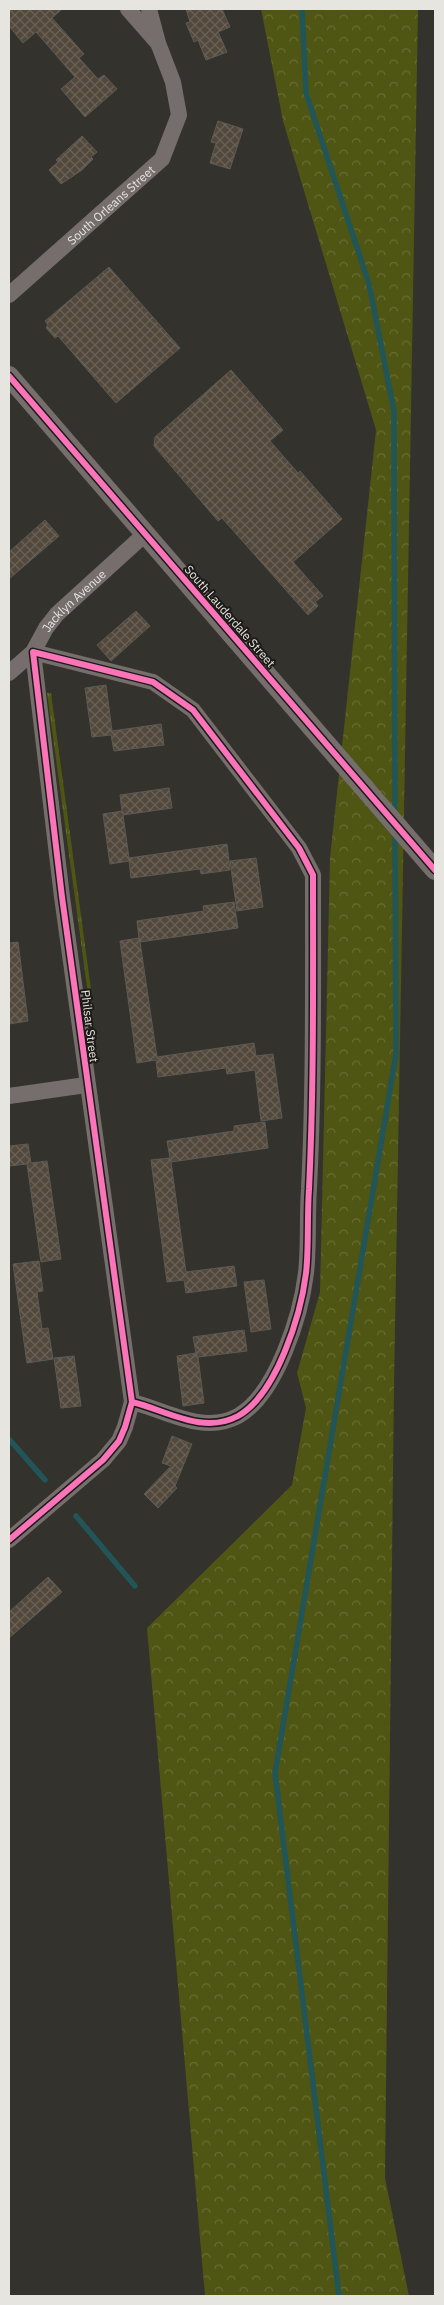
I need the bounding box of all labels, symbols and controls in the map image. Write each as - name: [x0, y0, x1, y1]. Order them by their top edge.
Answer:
- street label: South Orleans Street: [64, 162, 158, 247]
- street label: South Lauderdale Street: [182, 562, 278, 670]
- street label: Jacklyn Avenue: [38, 566, 109, 634]
- street label: Philsar Street: [78, 989, 102, 1063]

